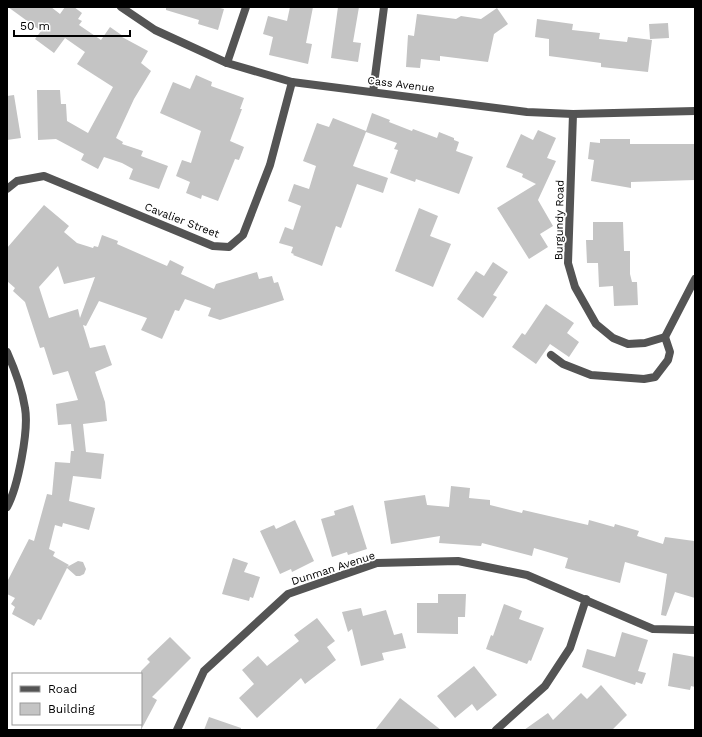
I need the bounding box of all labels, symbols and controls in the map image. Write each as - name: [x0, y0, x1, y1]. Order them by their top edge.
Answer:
- scale bar: [14, 12, 130, 38]
- text: 50 m: [20, 19, 50, 33]
- street label: Cass Avenue: [367, 74, 435, 95]
- street label: Burgundy Road: [552, 180, 567, 260]
- street label: Cavalier Street: [143, 200, 221, 241]
- street label: Dunman Avenue: [290, 549, 377, 588]
- legend: [12, 673, 142, 725]
- text: Road: [48, 682, 77, 696]
- text: Building: [48, 702, 95, 716]

